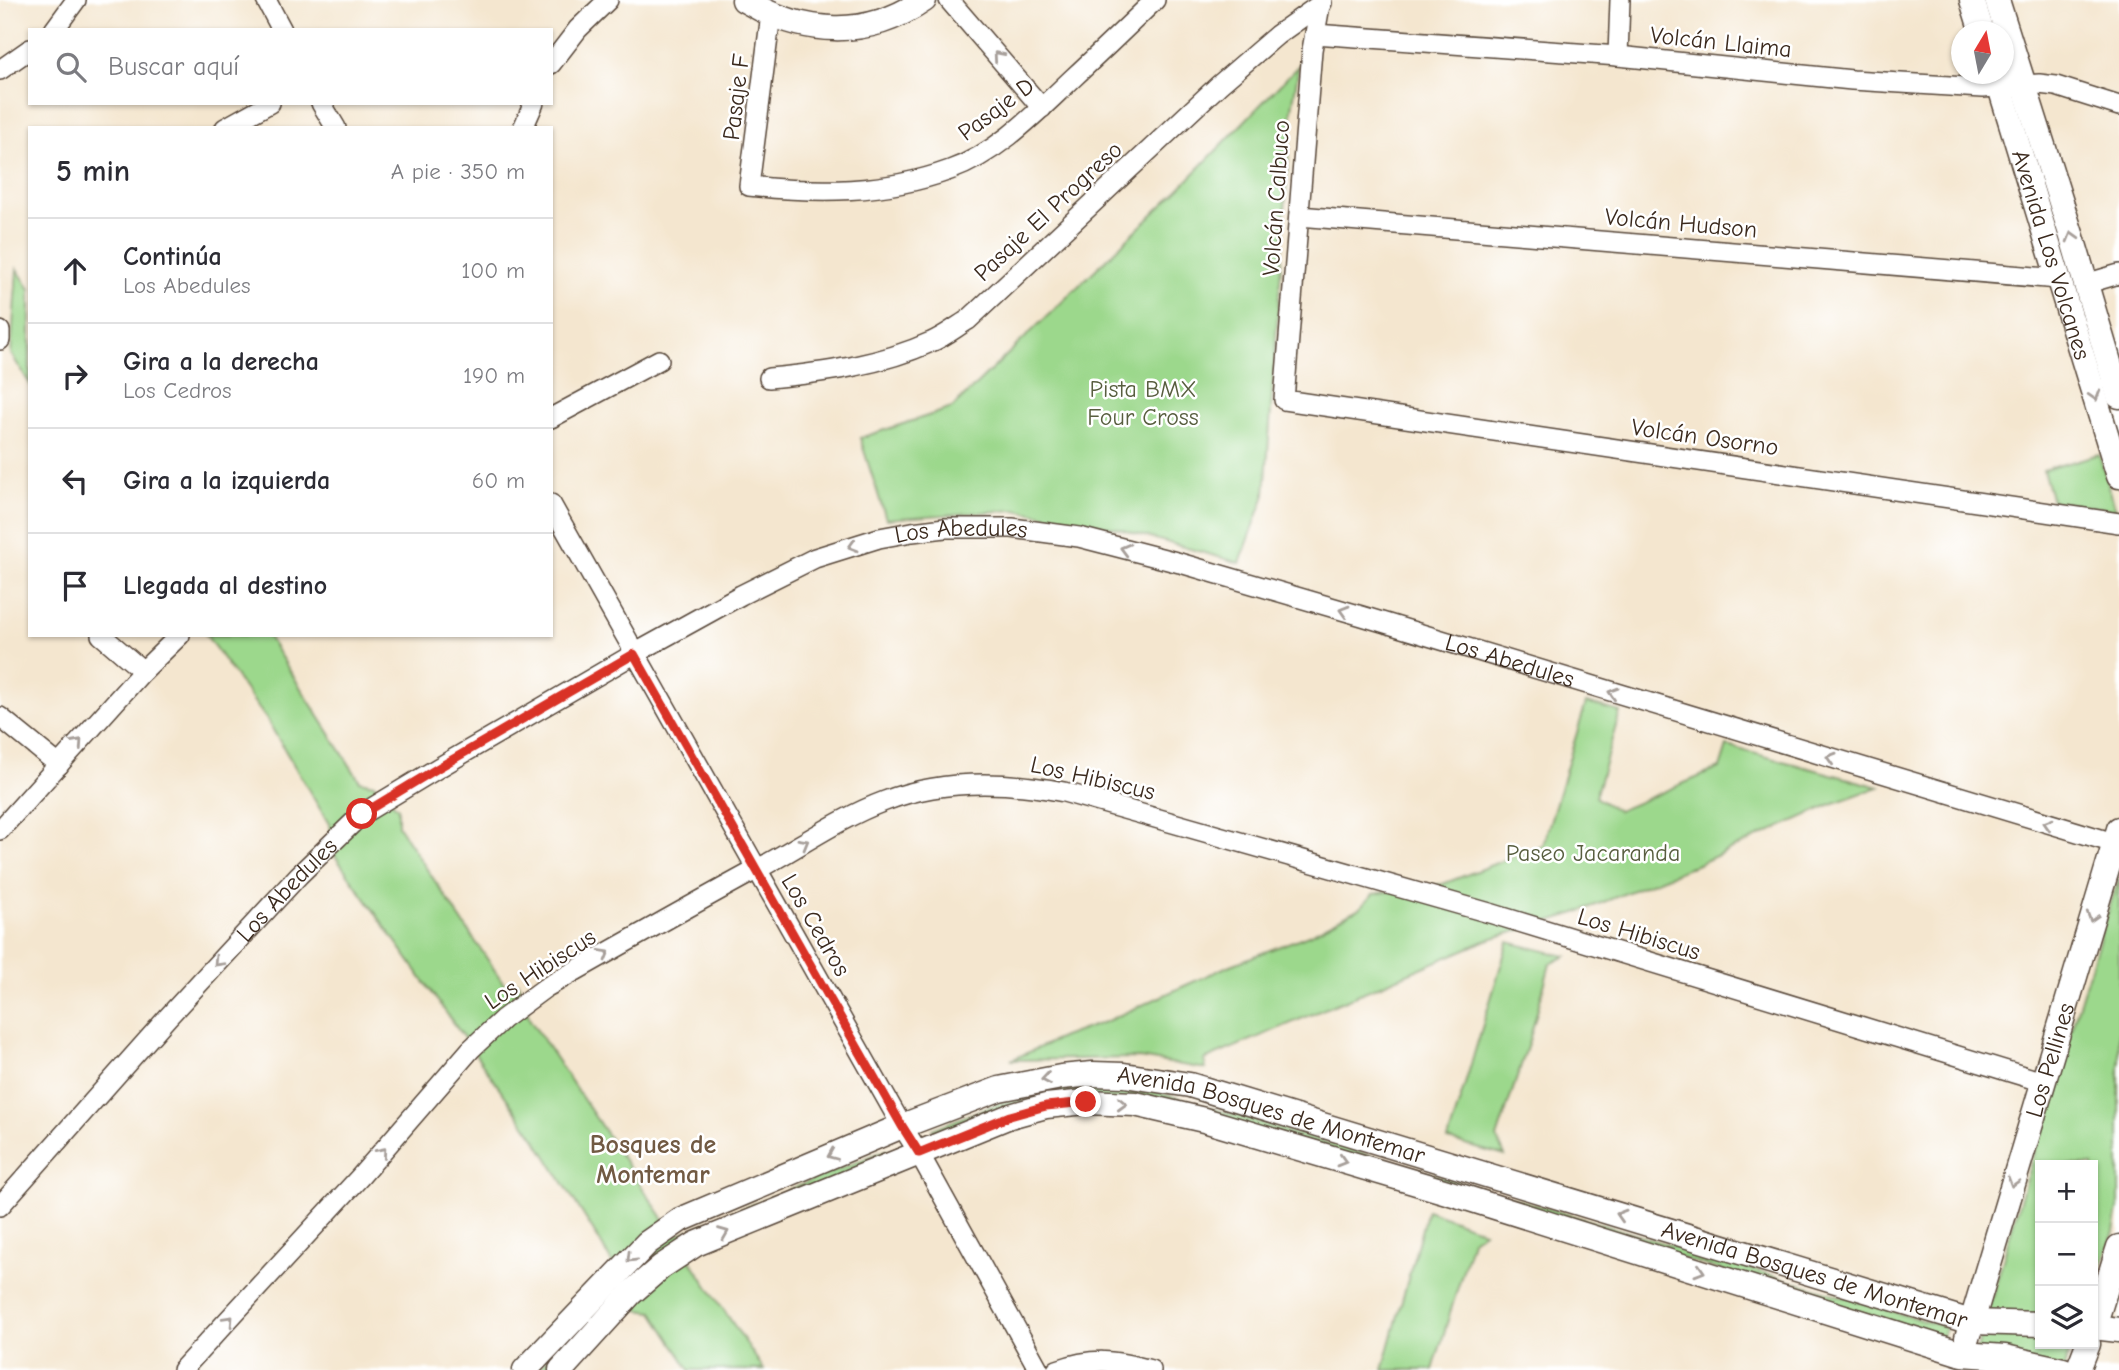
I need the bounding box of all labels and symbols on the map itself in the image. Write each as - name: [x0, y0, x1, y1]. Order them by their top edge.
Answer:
- street label: Volcán Llaima: [1649, 21, 1793, 63]
- north arrow: [1951, 21, 2014, 84]
- one-way arrow: [994, 51, 1006, 64]
- street label: Pasaje F: [717, 52, 755, 142]
- street label: Pasaje D: [952, 71, 1040, 147]
- street label: Volcán Calbuco: [1257, 119, 1295, 277]
- street label: Pasaje El Progreso: [968, 135, 1128, 287]
- street label: Avenida Los Volcanes: [2006, 146, 2097, 363]
- street label: Volcán Hudson: [1604, 202, 1758, 244]
- one-way arrow: [2066, 231, 2080, 243]
- park label: Pista BMX Four Cross: [1087, 375, 1199, 431]
- one-way arrow: [2086, 390, 2101, 402]
- street label: Volcán Osorno: [1630, 413, 1780, 461]
- street label: Los Abedules: [892, 513, 1029, 549]
- one-way arrow: [847, 537, 859, 552]
- one-way arrow: [1119, 543, 1131, 557]
- one-way arrow: [1338, 605, 1350, 619]
- street label: Los Abedules: [1442, 628, 1578, 693]
- one-way arrow: [1607, 686, 1619, 701]
- one-way arrow: [70, 738, 83, 751]
- street label: Los Hibiscus: [1028, 750, 1158, 806]
- one-way arrow: [1825, 752, 1837, 767]
- route start: [346, 798, 377, 829]
- one-way arrow: [2043, 818, 2055, 833]
- street label: Los Abedules: [231, 832, 343, 947]
- one-way arrow: [796, 838, 809, 851]
- park label: Paseo Jacaranda: [1506, 839, 1680, 867]
- street label: Los Cedros: [776, 869, 856, 981]
- street label: Los Hibiscus: [1574, 902, 1704, 966]
- one-way arrow: [2085, 911, 2100, 923]
- street label: Los Hibiscus: [479, 923, 601, 1015]
- one-way arrow: [598, 949, 610, 962]
- one-way arrow: [214, 954, 227, 967]
- street label: Los Pellines: [2020, 1000, 2080, 1121]
- street label: Avenida Bosques de Montemar: [1115, 1060, 1429, 1170]
- one-way arrow: [1040, 1071, 1052, 1086]
- route end: [1070, 1086, 1101, 1117]
- one-way arrow: [1117, 1096, 1128, 1111]
- district label: Bosques de Montemar: [590, 1130, 717, 1190]
- one-way arrow: [374, 1147, 386, 1160]
- one-way arrow: [827, 1147, 839, 1161]
- one-way arrow: [1336, 1153, 1348, 1168]
- one-way arrow: [2007, 1176, 2022, 1188]
- one-way arrow: [1615, 1208, 1627, 1223]
- street label: Avenida Bosques de Montemar: [1658, 1215, 1971, 1334]
- one-way arrow: [717, 1228, 729, 1242]
- one-way arrow: [627, 1250, 640, 1263]
- one-way arrow: [1694, 1263, 1706, 1278]
- one-way arrow: [220, 1315, 233, 1328]

